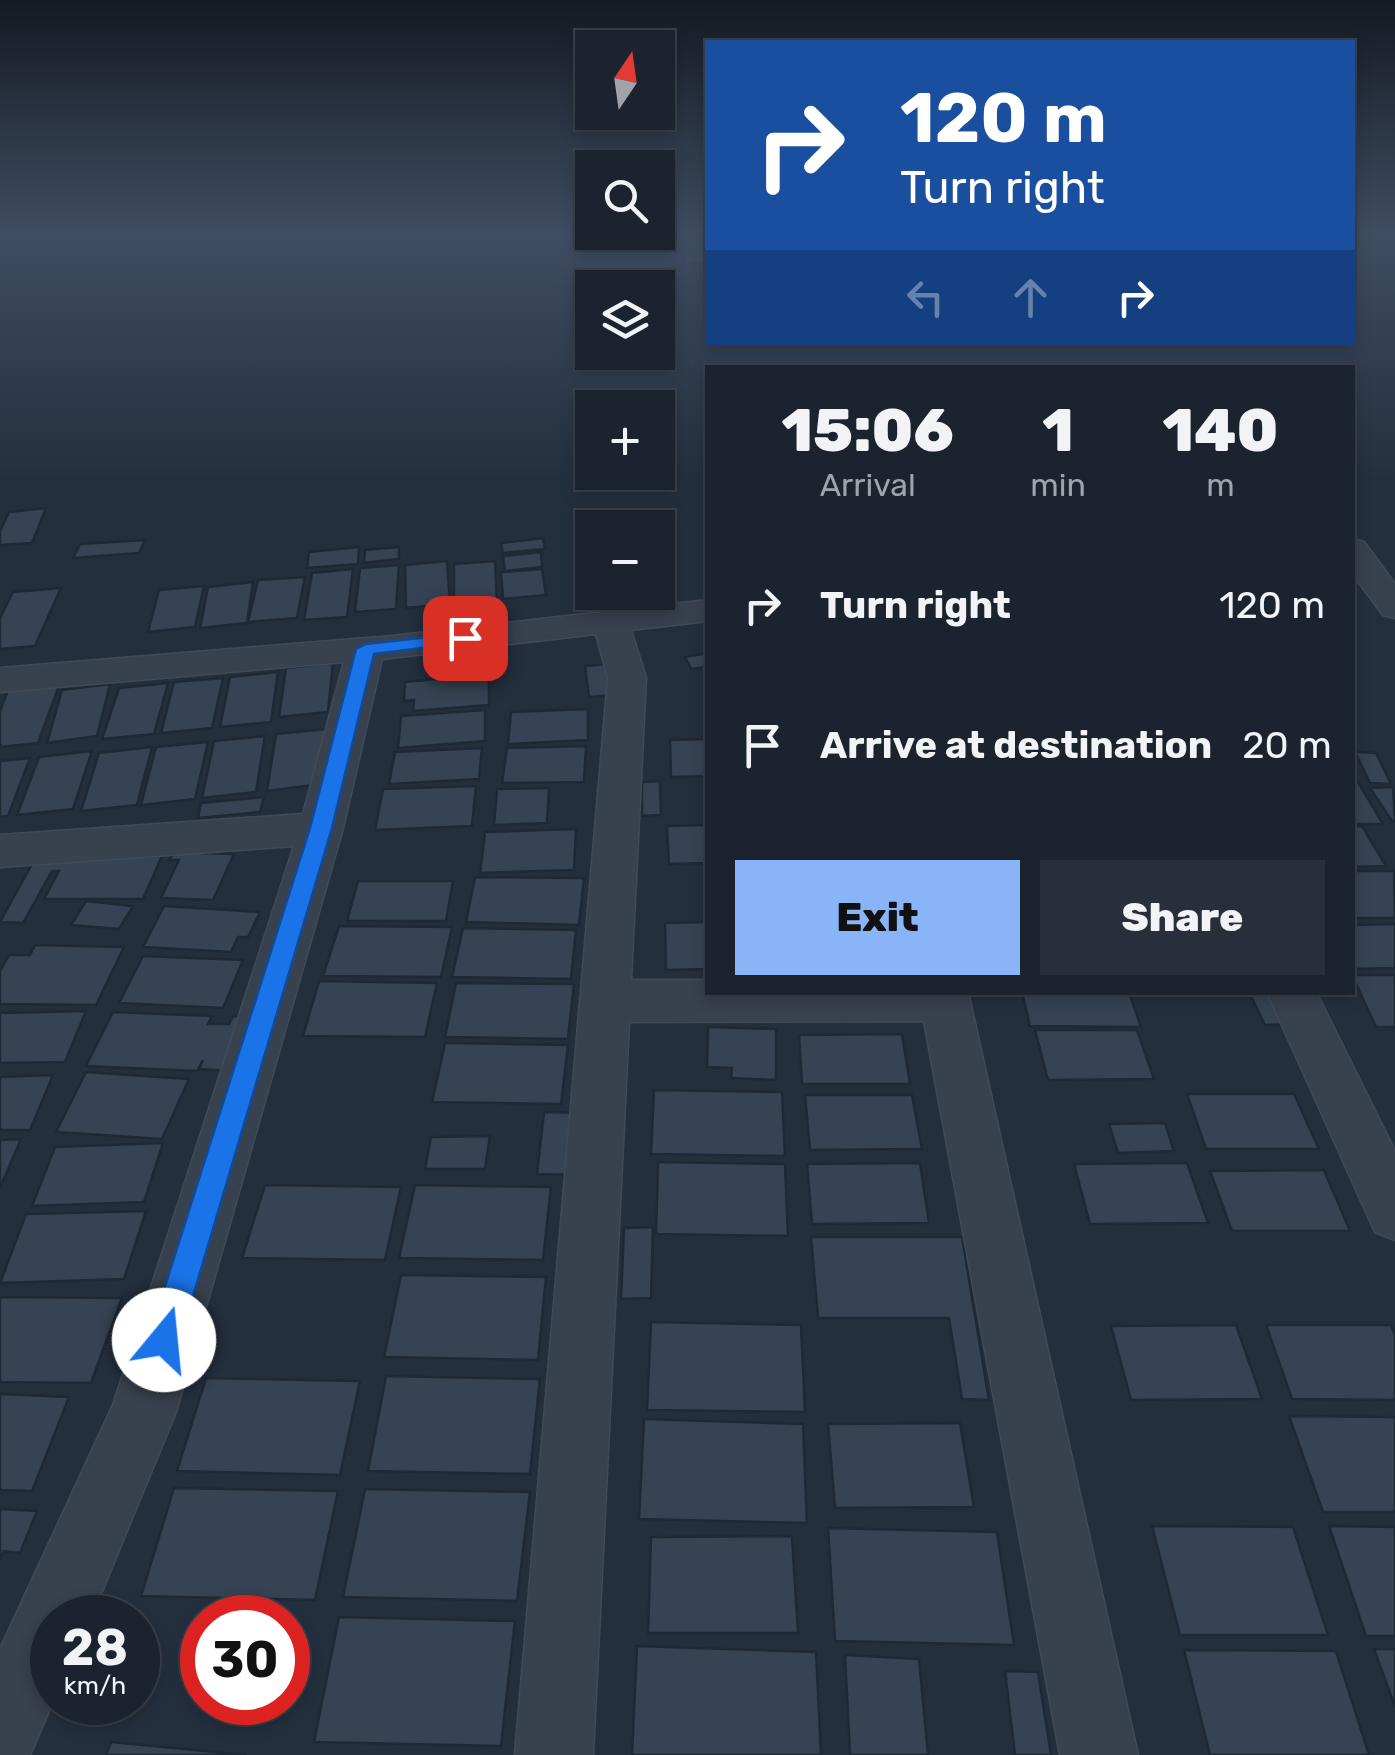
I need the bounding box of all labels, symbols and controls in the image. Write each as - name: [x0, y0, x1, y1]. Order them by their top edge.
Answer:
- north arrow: [575, 30, 675, 130]
- map controls: [575, 30, 675, 610]
- text: 120 m: [900, 77, 1107, 160]
- icon: right: [735, 80, 865, 210]
- button: search: [575, 150, 675, 250]
- text: Turn right: [900, 161, 1104, 214]
- button: layers: [575, 270, 675, 370]
- icon: left: [898, 270, 953, 325]
- icon: ahead: [1003, 270, 1058, 325]
- icon: right: [1108, 270, 1163, 325]
- button: +: [575, 390, 675, 490]
- text: 15:06: [781, 395, 954, 466]
- text: 1: [1042, 395, 1074, 466]
- text: 140: [1162, 395, 1278, 466]
- text: Arrival: [820, 466, 916, 504]
- text: min: [1030, 466, 1086, 504]
- text: m: [1206, 466, 1235, 504]
- button: −: [575, 510, 675, 610]
- icon: right: [735, 578, 790, 633]
- text: Turn right: [820, 582, 1011, 628]
- text: 120 m: [1219, 582, 1325, 628]
- pin: [423, 596, 508, 681]
- icon: arrive: [438, 611, 493, 666]
- icon: arrive: [735, 718, 790, 773]
- text: Arrive at destination: [820, 722, 1212, 768]
- text: 20 m: [1242, 722, 1332, 768]
- button: Exit: [735, 860, 1020, 975]
- button: Share: [1040, 860, 1325, 975]
- position arrow: [112, 1288, 216, 1392]
- speed limit sign: 30: [180, 1595, 310, 1725]
- text: 28: [62, 1618, 128, 1678]
- text: km/h: [64, 1671, 126, 1700]

